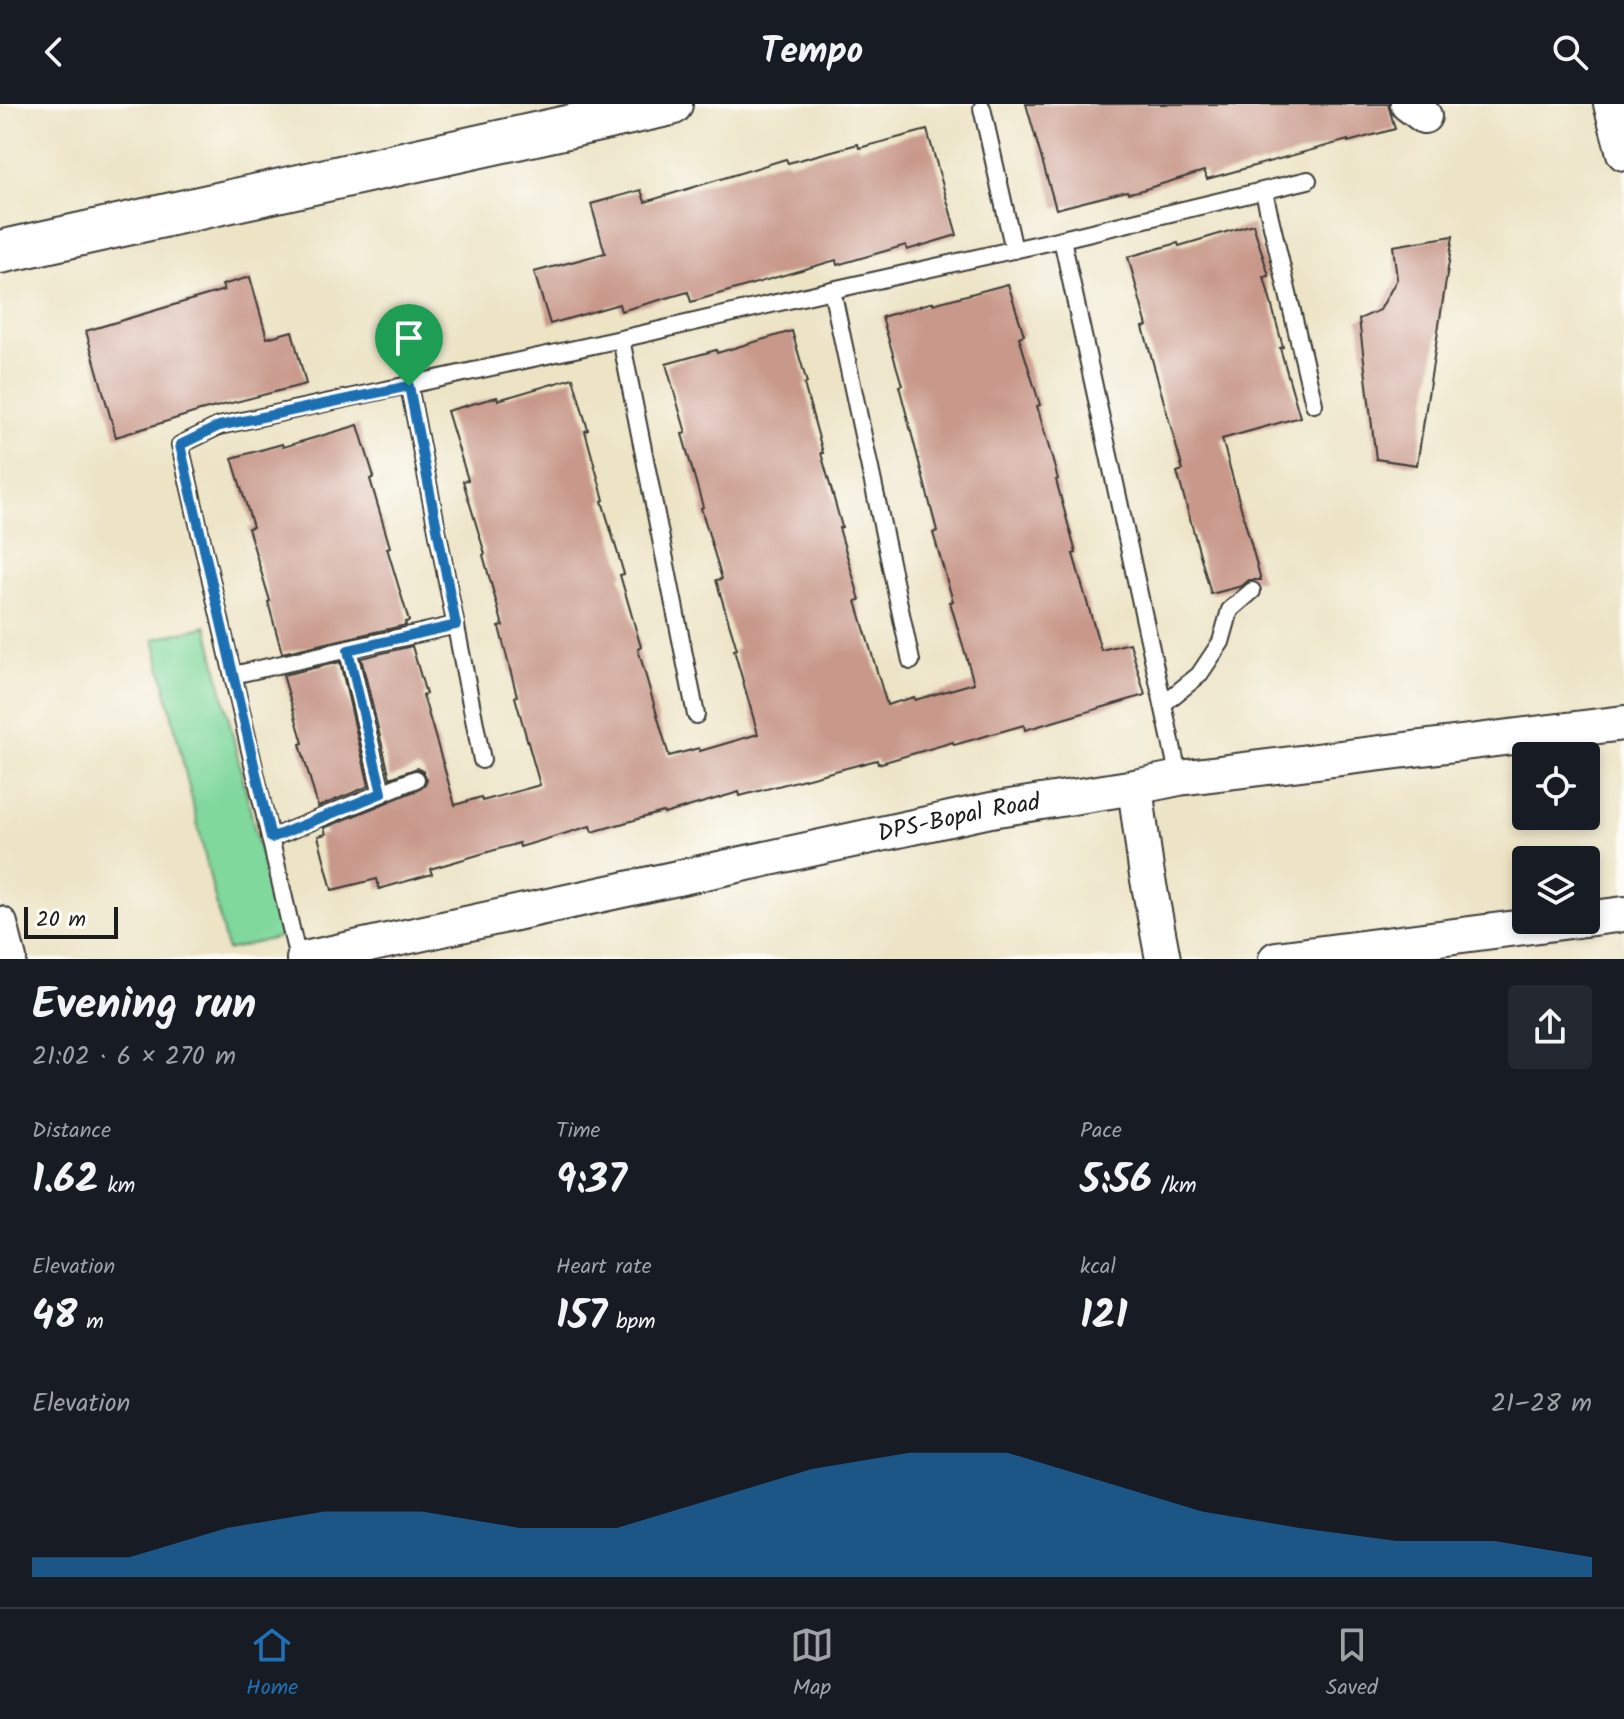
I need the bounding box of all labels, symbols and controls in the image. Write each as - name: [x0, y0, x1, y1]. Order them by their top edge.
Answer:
- text: Tempo: [761, 24, 863, 81]
- icon: back: [32, 30, 76, 74]
- icon: search: [1548, 30, 1592, 74]
- pin: [375, 304, 443, 386]
- icon: arrive: [387, 316, 431, 360]
- map controls: [1512, 742, 1600, 934]
- button: locate: [1512, 742, 1600, 830]
- street label: DPS-Bopal Road: [874, 783, 1044, 854]
- button: layers: [1512, 846, 1600, 934]
- scale bar: [24, 903, 118, 939]
- text: 20 m: [36, 903, 86, 938]
- text: Evening run: [32, 971, 256, 1041]
- button: share: [1508, 985, 1592, 1069]
- text: 21:02 · 6 × 270 m: [32, 1036, 236, 1078]
- text: Distance: [32, 1114, 111, 1149]
- text: Time: [556, 1114, 600, 1149]
- text: Pace: [1080, 1114, 1122, 1149]
- text: 1.62: [32, 1149, 99, 1213]
- text: 9:37: [556, 1149, 627, 1213]
- text: 5:56: [1080, 1149, 1152, 1213]
- text: km: [99, 1169, 135, 1204]
- text: /km: [1152, 1169, 1196, 1204]
- text: Elevation: [32, 1250, 115, 1285]
- text: Heart rate: [556, 1250, 652, 1285]
- text: kcal: [1080, 1250, 1116, 1285]
- text: 48: [32, 1285, 77, 1349]
- text: 157: [556, 1285, 607, 1349]
- text: 121: [1080, 1285, 1127, 1349]
- text: m: [77, 1305, 104, 1340]
- text: bpm: [607, 1305, 656, 1340]
- text: Elevation: [32, 1383, 130, 1425]
- text: 21–28 m: [1491, 1383, 1592, 1425]
- tab: Home: [246, 1623, 298, 1706]
- tab: Map: [790, 1623, 834, 1706]
- tab: Saved: [1326, 1623, 1378, 1706]

